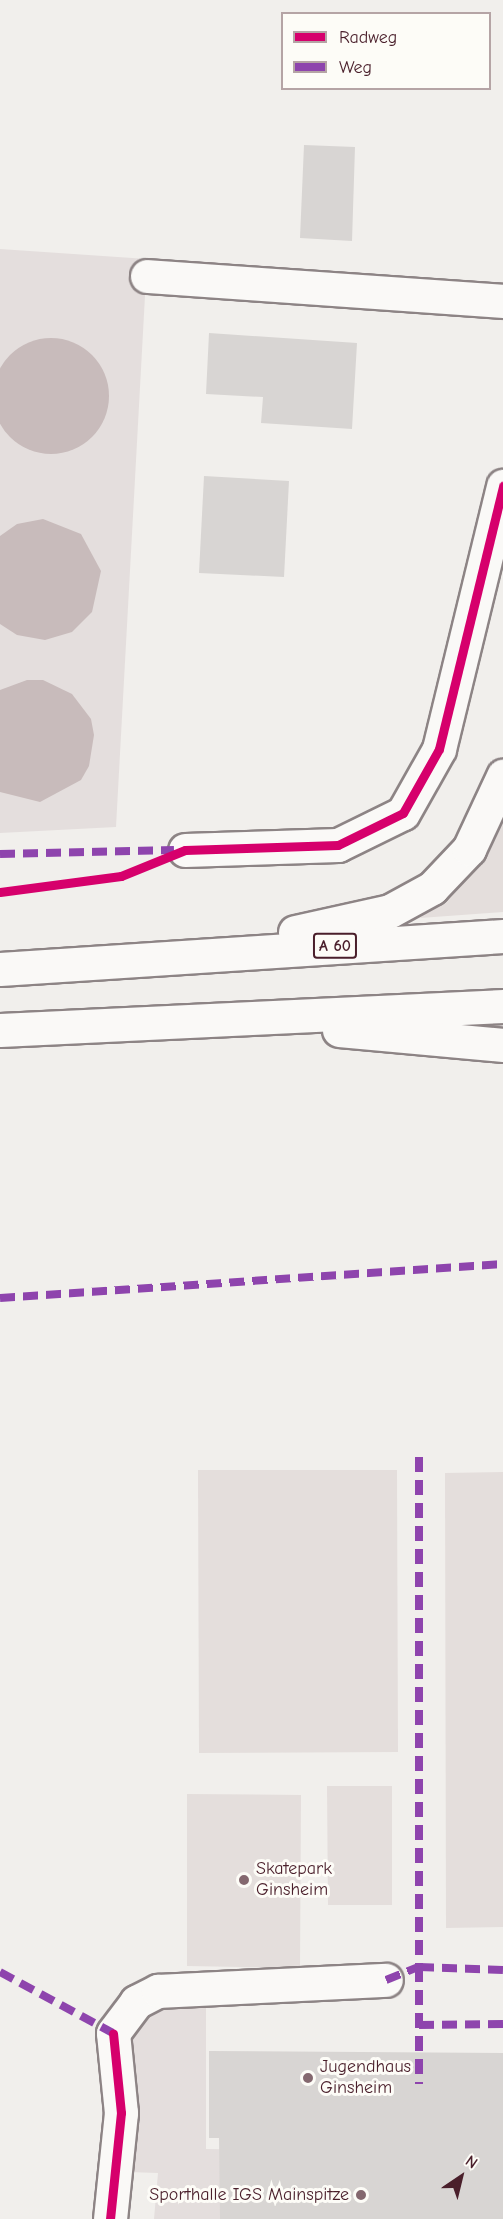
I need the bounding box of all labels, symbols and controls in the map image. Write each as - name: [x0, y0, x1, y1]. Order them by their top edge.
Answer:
- legend: [281, 12, 491, 90]
- text: Radweg: [339, 27, 397, 48]
- text: Weg: [339, 57, 372, 78]
- road number: A 60: [312, 933, 358, 959]
- place label: Skatepark Ginsheim: [256, 1859, 332, 1902]
- marker: Skatepark Ginsheim: [237, 1873, 251, 1887]
- place label: Jugendhaus Ginsheim: [320, 2057, 411, 2100]
- marker: Jugendhaus Ginsheim: [301, 2071, 315, 2085]
- north arrow: [431, 2147, 491, 2207]
- text: N: [462, 2152, 481, 2173]
- place label: Sporthalle IGS Mainspitze: [149, 2184, 349, 2206]
- marker: Sporthalle IGS Mainspitze: [354, 2188, 368, 2202]

